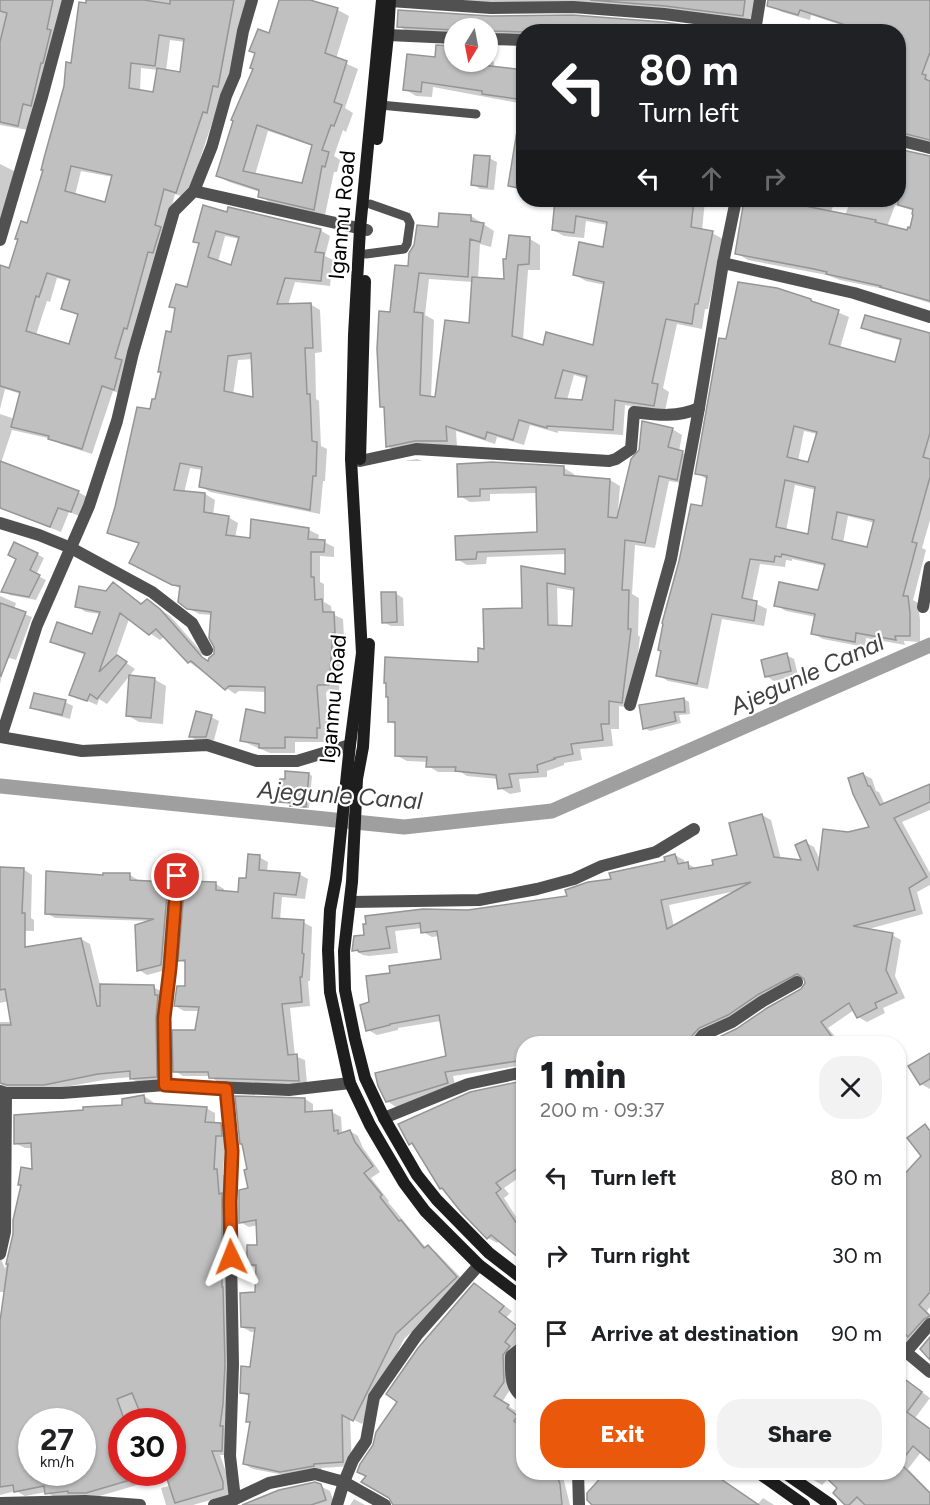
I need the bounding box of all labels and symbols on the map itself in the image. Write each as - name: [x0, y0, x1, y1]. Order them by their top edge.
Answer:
- north arrow: [444, 18, 498, 72]
- street label: Iganmu Road: [323, 149, 361, 281]
- water label: Ajegunle Canal: [725, 627, 889, 721]
- street label: Iganmu Road: [314, 633, 352, 765]
- water label: Ajegunle Canal: [256, 775, 424, 815]
- pin: [151, 850, 202, 901]
- position arrow: [199, 1225, 263, 1289]
- speed limit sign: 30: [108, 1408, 186, 1486]

